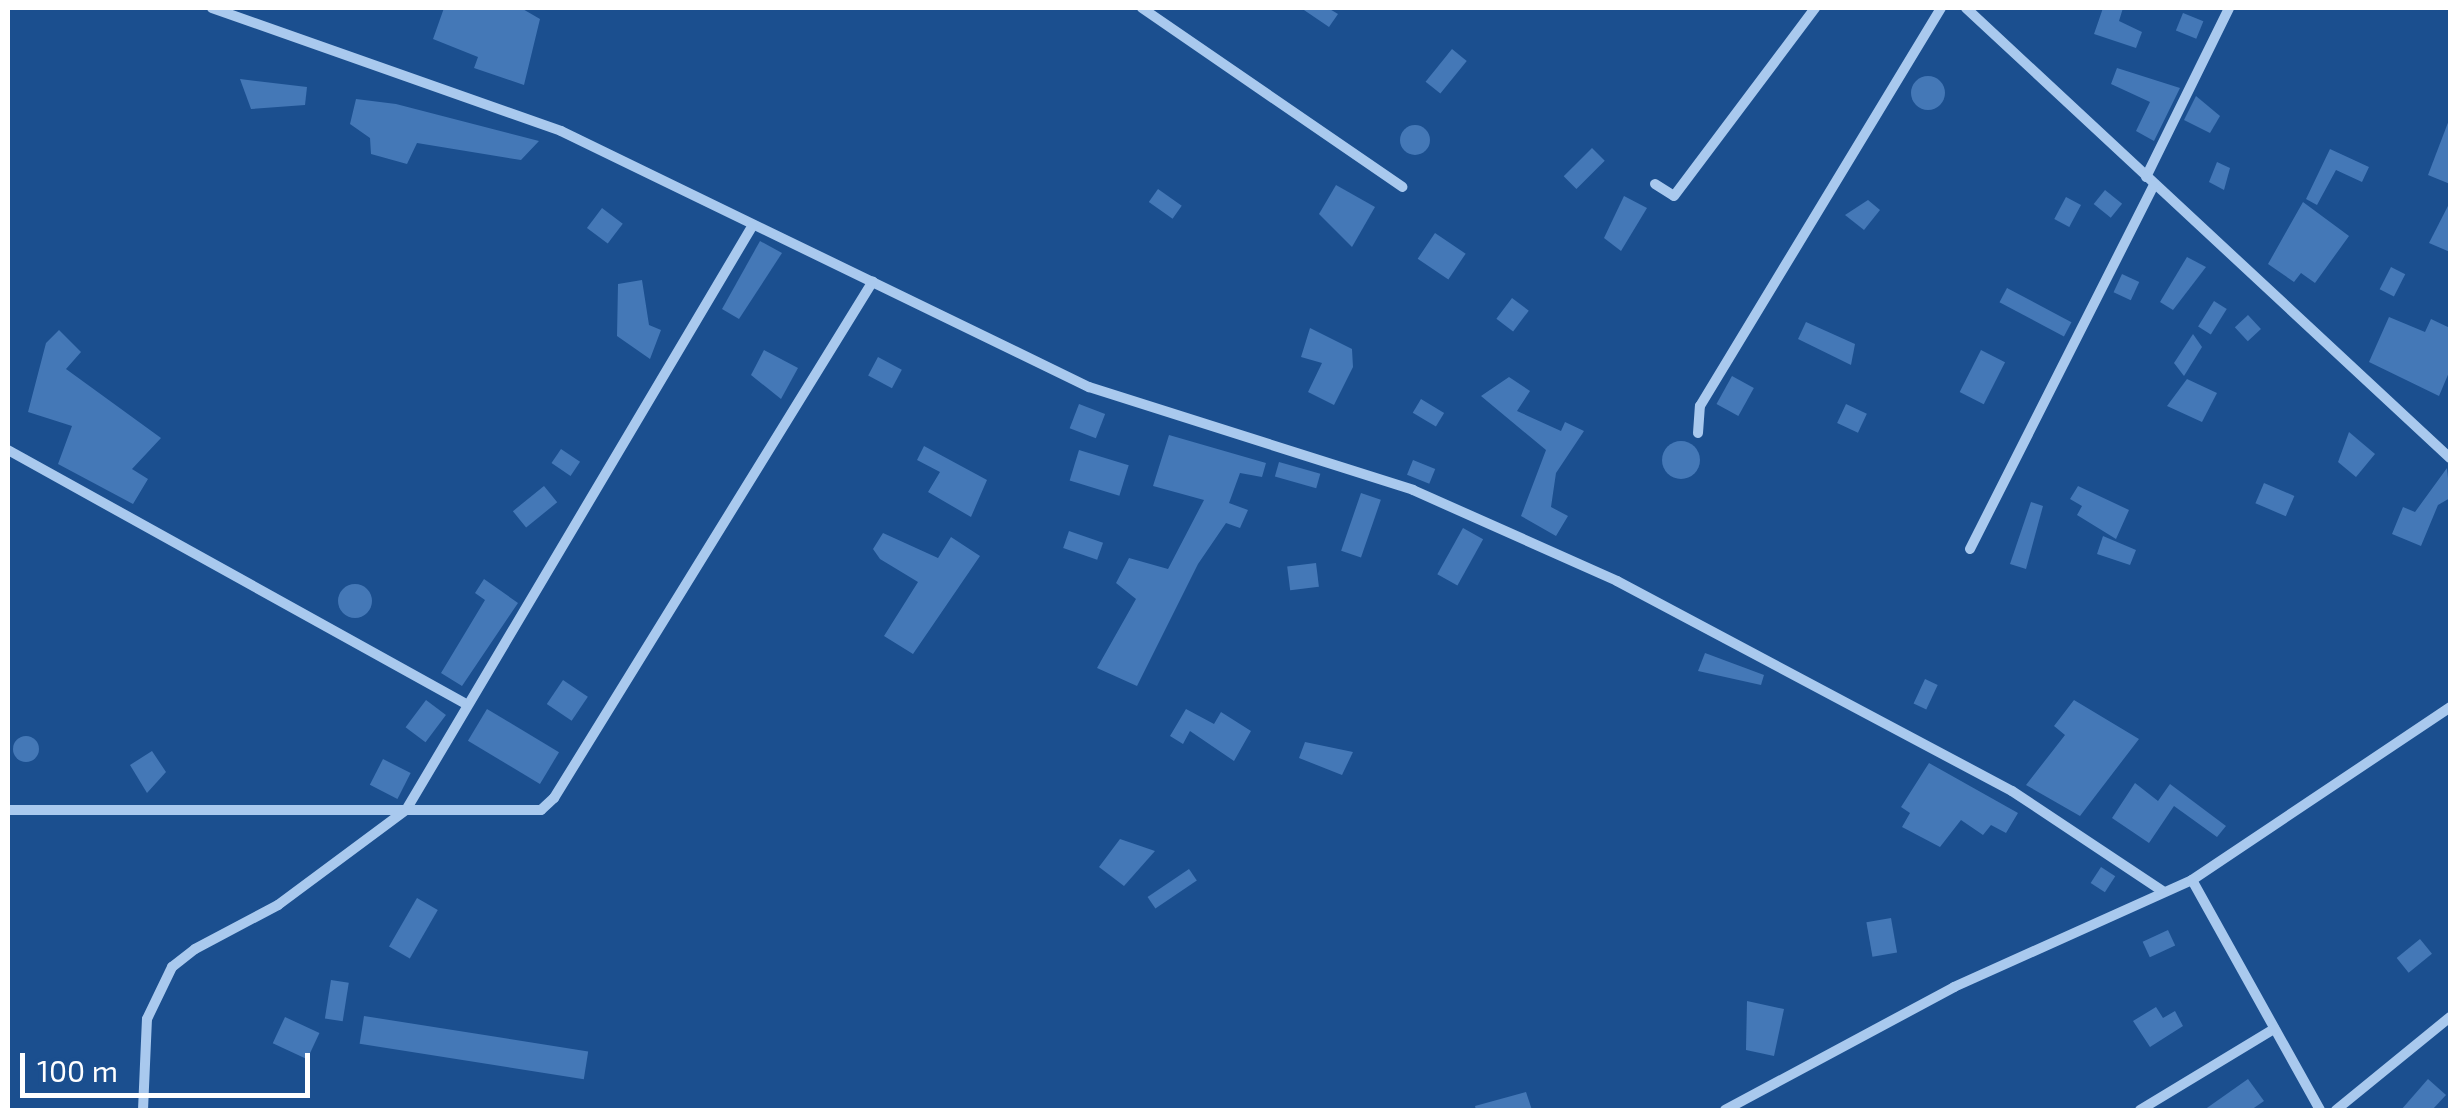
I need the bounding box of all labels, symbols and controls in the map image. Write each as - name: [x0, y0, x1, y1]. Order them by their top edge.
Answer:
- scale bar: [25, 1033, 315, 1095]
- text: 100 m: [37, 1052, 118, 1088]

